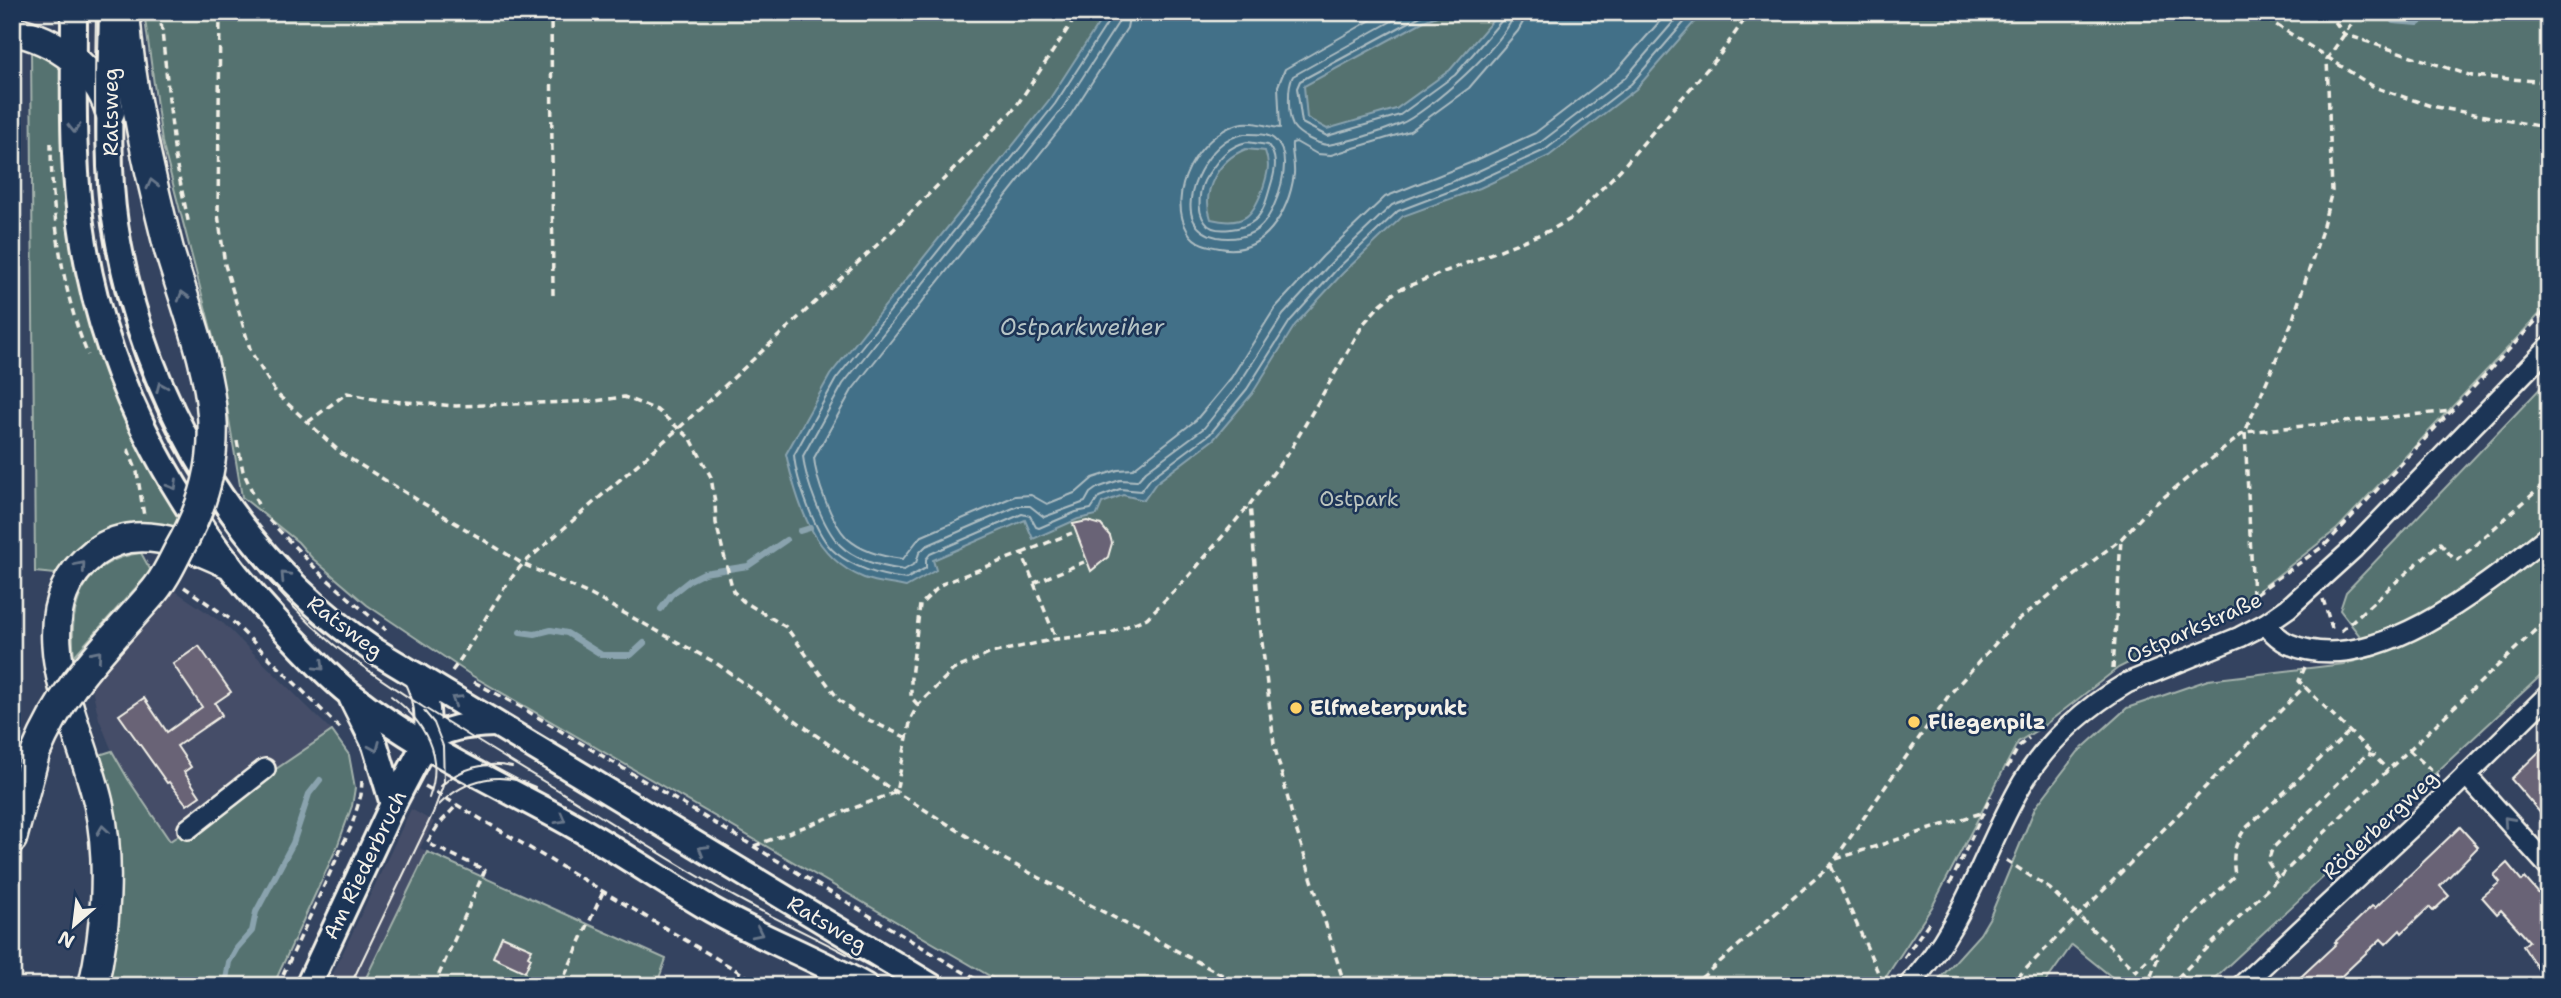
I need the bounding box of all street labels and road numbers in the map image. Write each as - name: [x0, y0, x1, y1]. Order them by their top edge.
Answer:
- street label: Ratsweg: [97, 68, 125, 156]
- street label: Ostparkstraße: [2122, 586, 2266, 670]
- street label: Ratsweg: [301, 589, 389, 665]
- street label: Röderbergweg: [2316, 764, 2444, 886]
- street label: Am Riederbruch: [317, 786, 413, 944]
- street label: Ratsweg: [782, 889, 872, 959]

